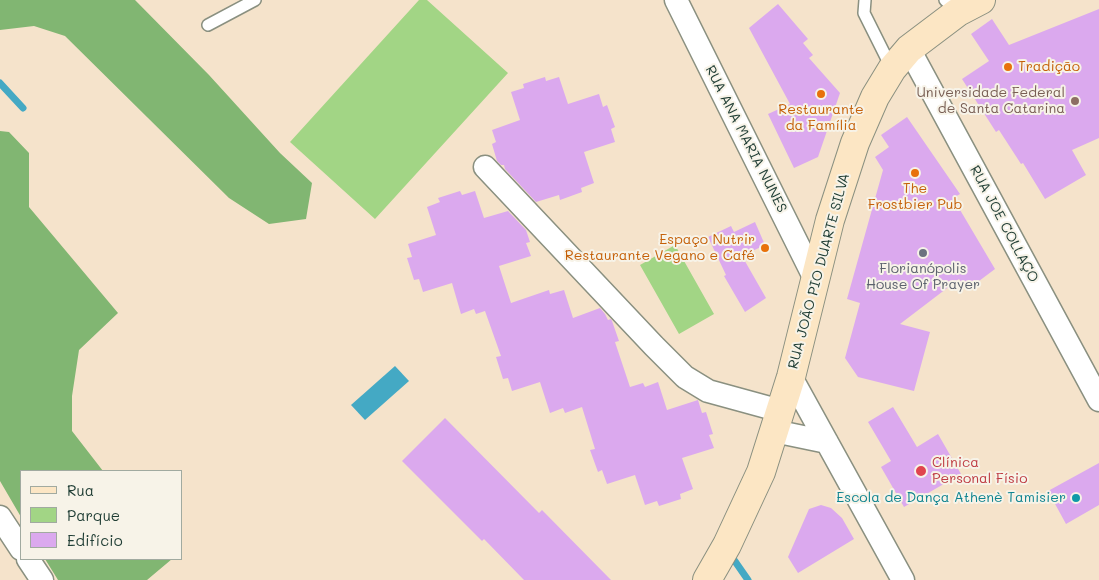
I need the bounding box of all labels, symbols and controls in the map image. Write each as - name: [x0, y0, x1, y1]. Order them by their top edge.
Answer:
- place label: Tradição: [1018, 59, 1080, 75]
- marker: Tradição: [1002, 61, 1014, 73]
- street label: RUA ANA MARIA NUNES: [702, 63, 790, 215]
- place label: Universidade Federal de Santa Catarina: [917, 85, 1065, 118]
- marker: Restaurante da Família: [815, 88, 827, 100]
- marker: Universidade Federal de Santa Catarina: [1069, 95, 1081, 107]
- place label: Restaurante da Família: [778, 102, 864, 134]
- street label: RUA JOE COLLAÇO: [966, 163, 1042, 285]
- marker: The Frostbier Pub: [909, 167, 921, 179]
- street label: RUA JOÃO PIO DUARTE SILVA: [785, 171, 853, 371]
- place label: The Frostbier Pub: [868, 181, 962, 213]
- place label: Espaço Nutrir Restaurante Vegano e Café: [565, 232, 755, 264]
- marker: Espaço Nutrir Restaurante Vegano e Café: [759, 242, 771, 254]
- marker: Florianópolis House Of Prayer: [917, 247, 929, 259]
- place label: Florianópolis House Of Prayer: [866, 261, 980, 294]
- place label: Clínica Personal Físio: [932, 455, 1027, 488]
- marker: Clínica Personal Físio: [914, 464, 928, 478]
- legend: [20, 470, 182, 560]
- text: Rua: [67, 480, 94, 500]
- place label: Escola de Dança Athenè Tamisier: [836, 490, 1066, 506]
- marker: Escola de Dança Athenè Tamisier: [1070, 492, 1082, 504]
- text: Parque: [67, 505, 120, 525]
- text: Edifício: [67, 530, 123, 550]

